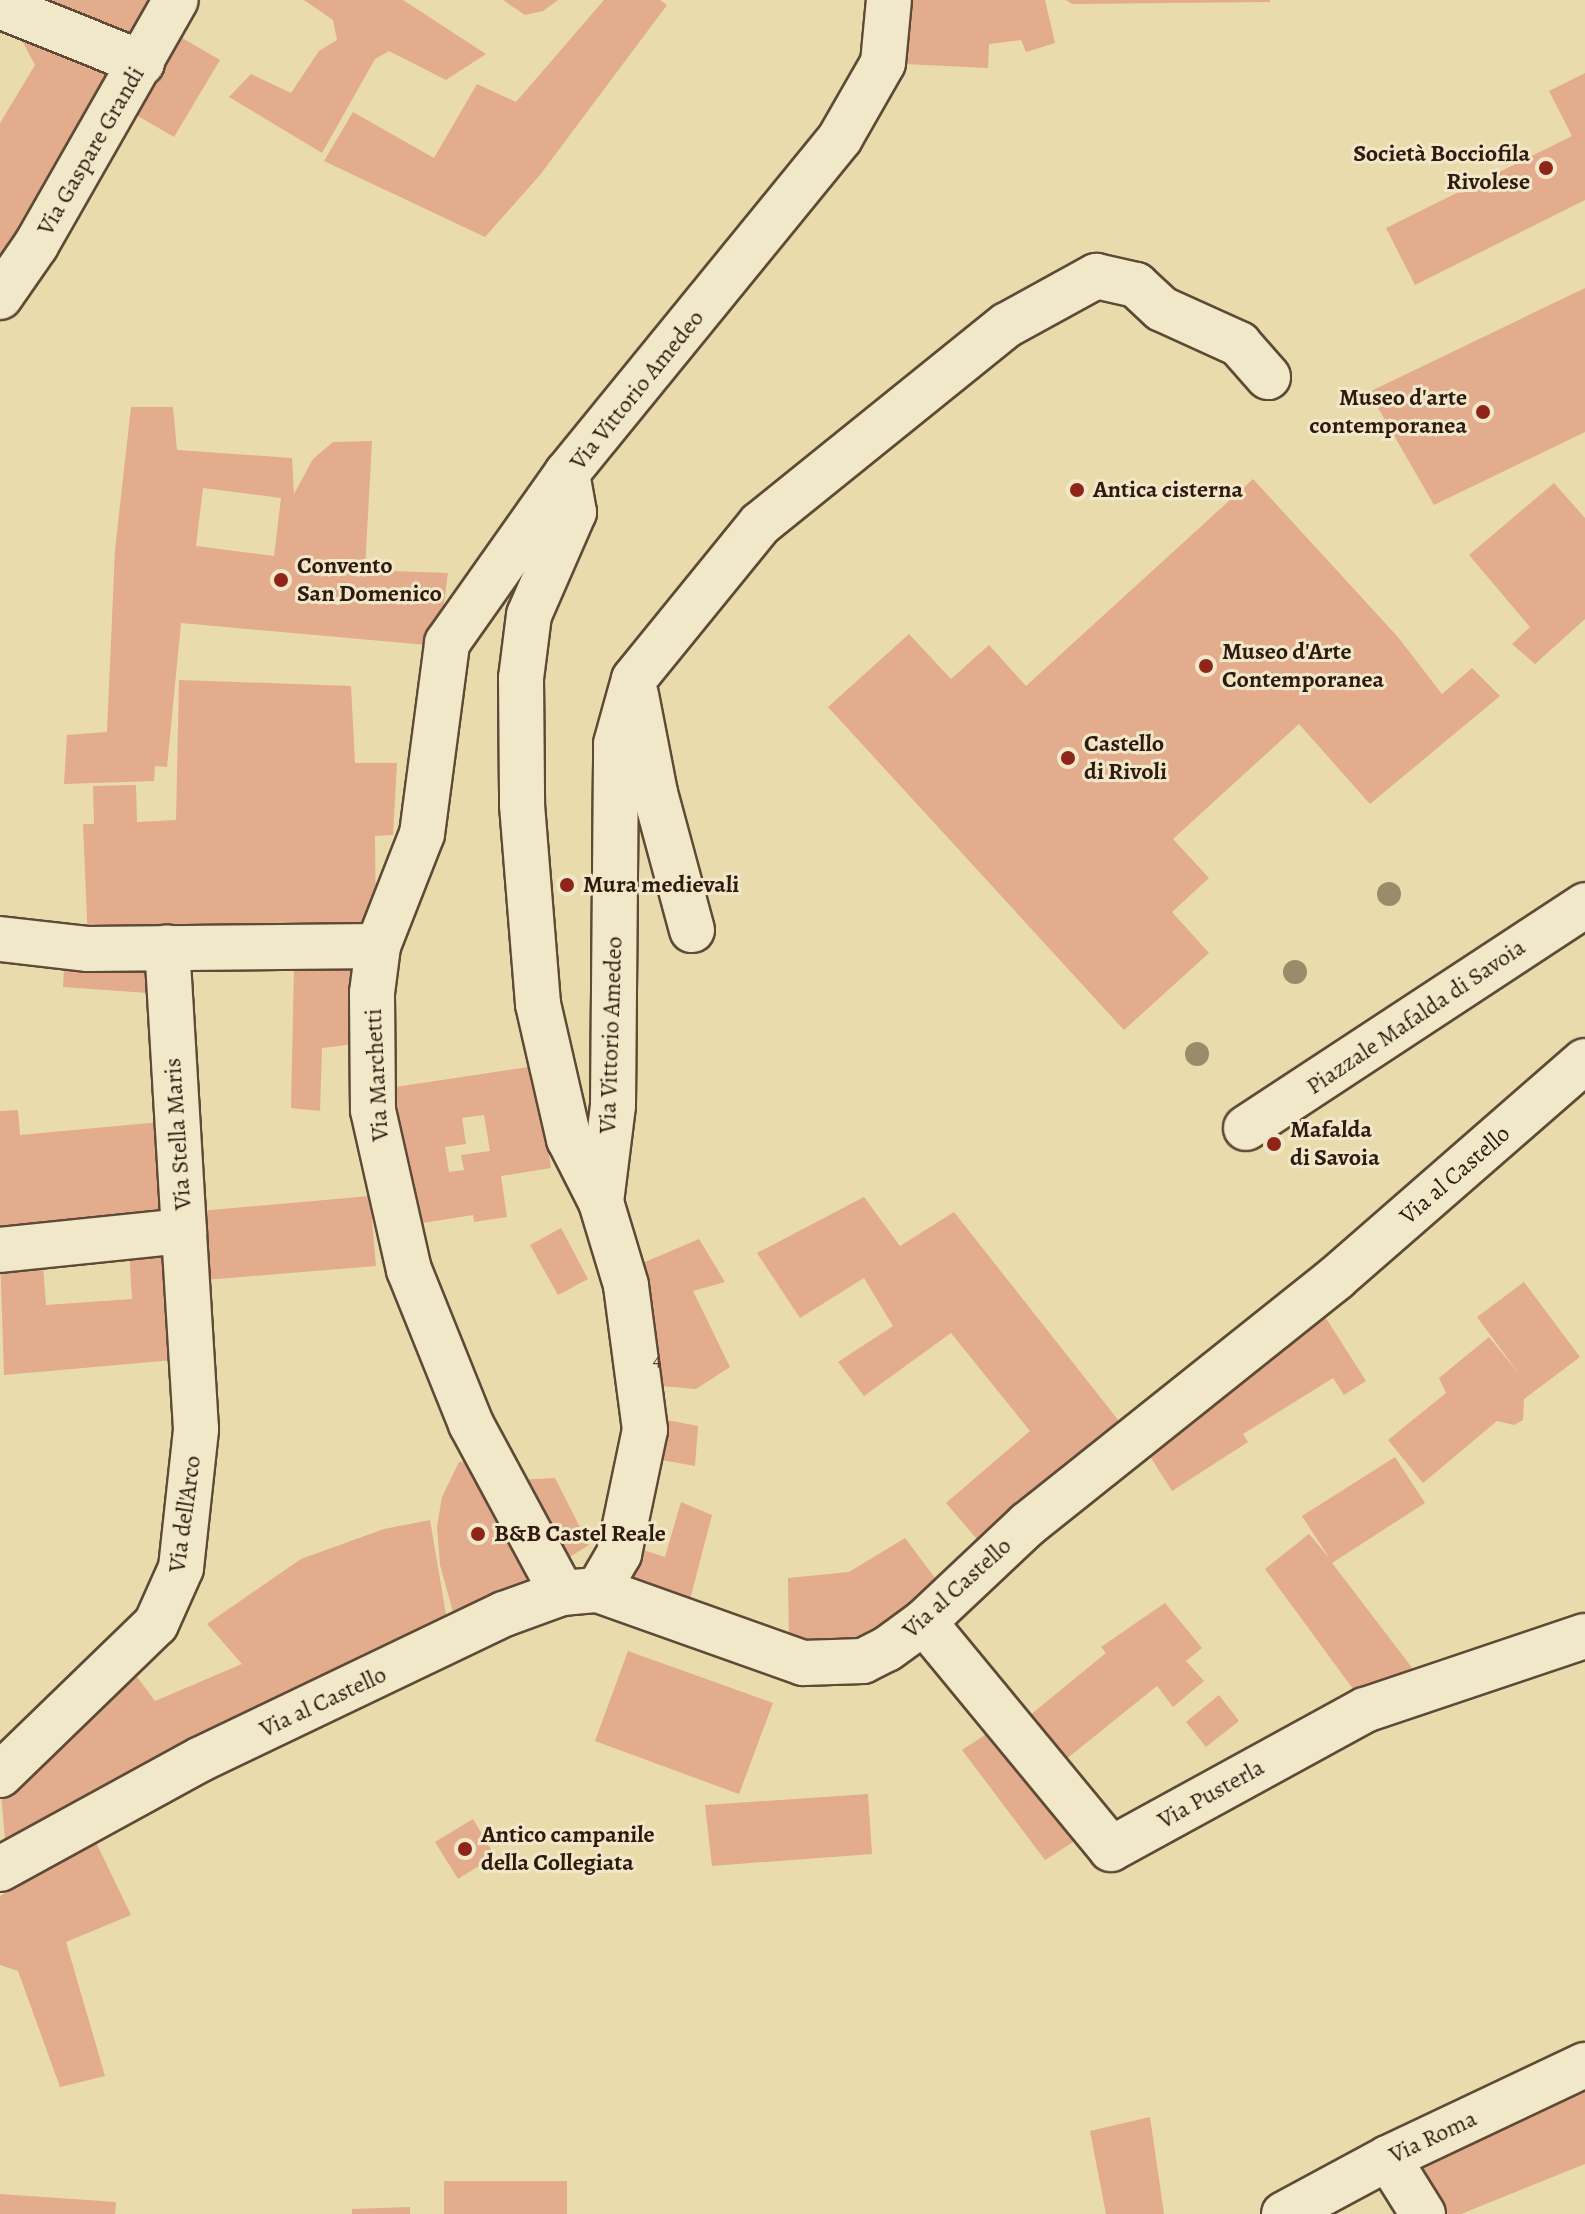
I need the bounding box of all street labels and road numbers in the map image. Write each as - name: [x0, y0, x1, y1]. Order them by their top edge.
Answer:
- street label: Via Gaspare Grandi: [31, 62, 151, 240]
- street label: Via Vittorio Amedeo: [564, 304, 710, 476]
- street label: Piazzale Mafalda di Savoia: [1301, 933, 1531, 1101]
- street label: Via Vittorio Amedeo: [593, 936, 629, 1134]
- street label: Via Marchetti: [359, 1008, 395, 1142]
- street label: Via Stella Maris: [158, 1057, 198, 1211]
- street label: Via al Castello: [1394, 1119, 1516, 1231]
- street label: Via dell'Arco: [163, 1454, 207, 1574]
- street label: Via al Castello: [897, 1532, 1017, 1644]
- street label: Via al Castello: [255, 1660, 391, 1744]
- street label: Via Pusterla: [1153, 1753, 1269, 1835]
- street label: Via Roma: [1385, 2104, 1481, 2170]

